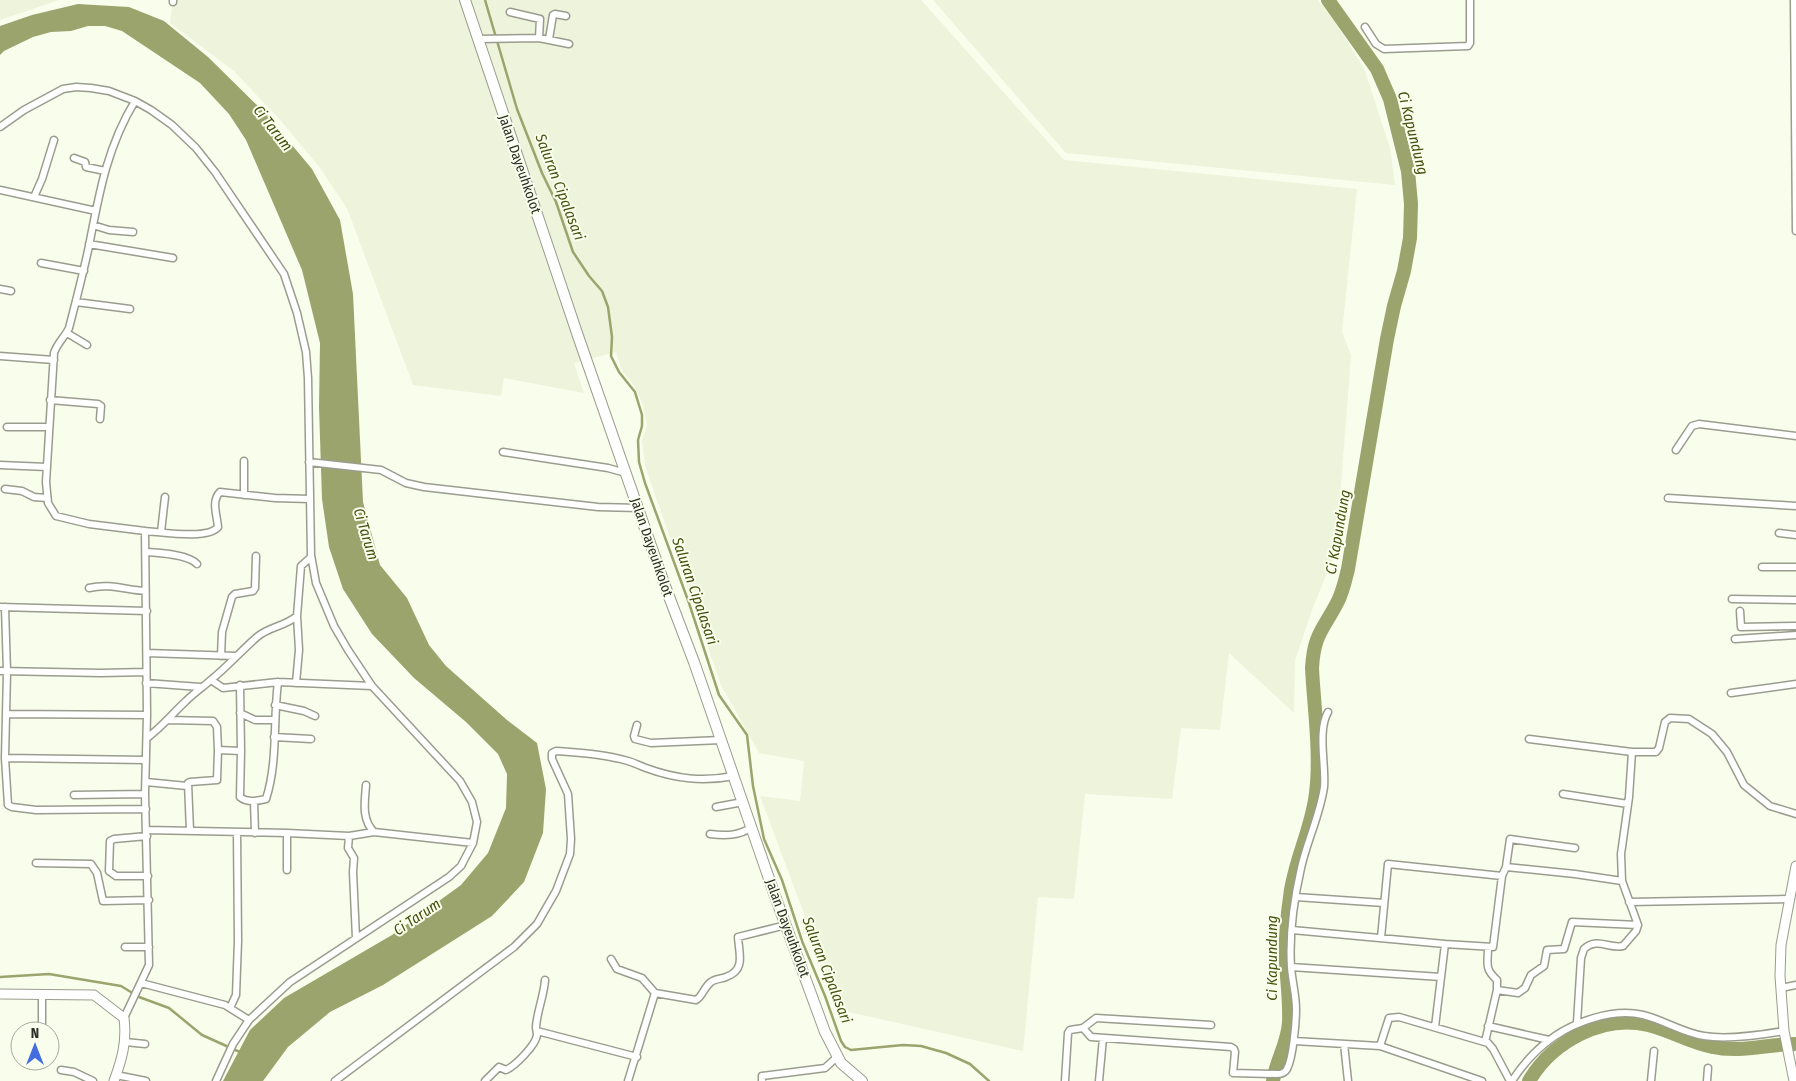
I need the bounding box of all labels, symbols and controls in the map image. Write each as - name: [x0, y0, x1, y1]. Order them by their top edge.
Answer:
- water label: Ci Kapundung: [1394, 89, 1432, 177]
- water label: Ci Tarum: [250, 102, 296, 154]
- street label: Jalan Dayeuhkolot: [495, 112, 545, 216]
- water label: Saluran Cipalasari: [531, 130, 589, 243]
- water label: Ci Kapundung: [1322, 488, 1354, 576]
- street label: Jalan Dayeuhkolot: [627, 495, 677, 599]
- water label: Ci Tarum: [350, 506, 382, 562]
- water label: Saluran Cipalasari: [668, 534, 722, 647]
- street label: Jalan Dayeuhkolot: [762, 877, 813, 980]
- water label: Ci Tarum: [390, 895, 444, 939]
- water label: Saluran Cipalasari: [798, 913, 856, 1026]
- water label: Ci Kapundung: [1263, 915, 1281, 1001]
- north arrow: [10, 1021, 60, 1071]
- text: N: [31, 1025, 39, 1042]

